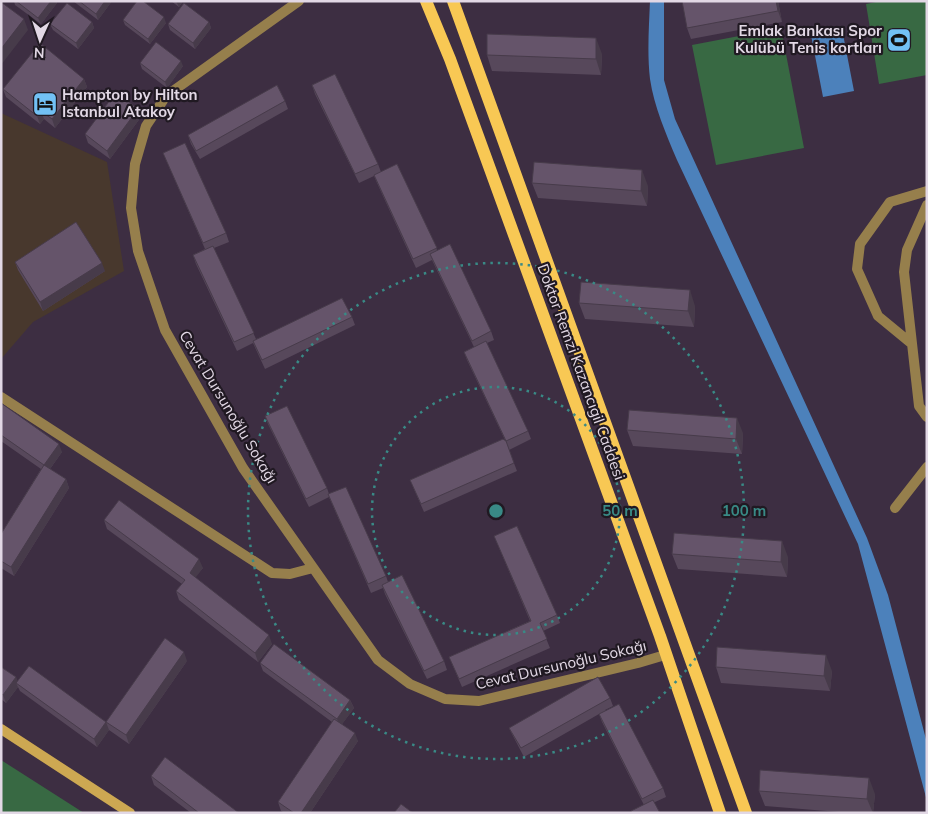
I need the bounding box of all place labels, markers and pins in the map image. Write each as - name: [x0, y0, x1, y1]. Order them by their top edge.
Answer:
- place label: Emlak Bankası Spor Kulübü Tenis kortları: [735, 21, 882, 57]
- sports icon: Emlak Bankası Spor Kulübü Tenis kortları: [886, 27, 912, 53]
- place label: Hampton by Hilton Istanbul Atakoy: [62, 85, 198, 121]
- hotel icon: Hampton by Hilton Istanbul Atakoy: [32, 91, 58, 117]
- centre of rings: [487, 502, 505, 520]

